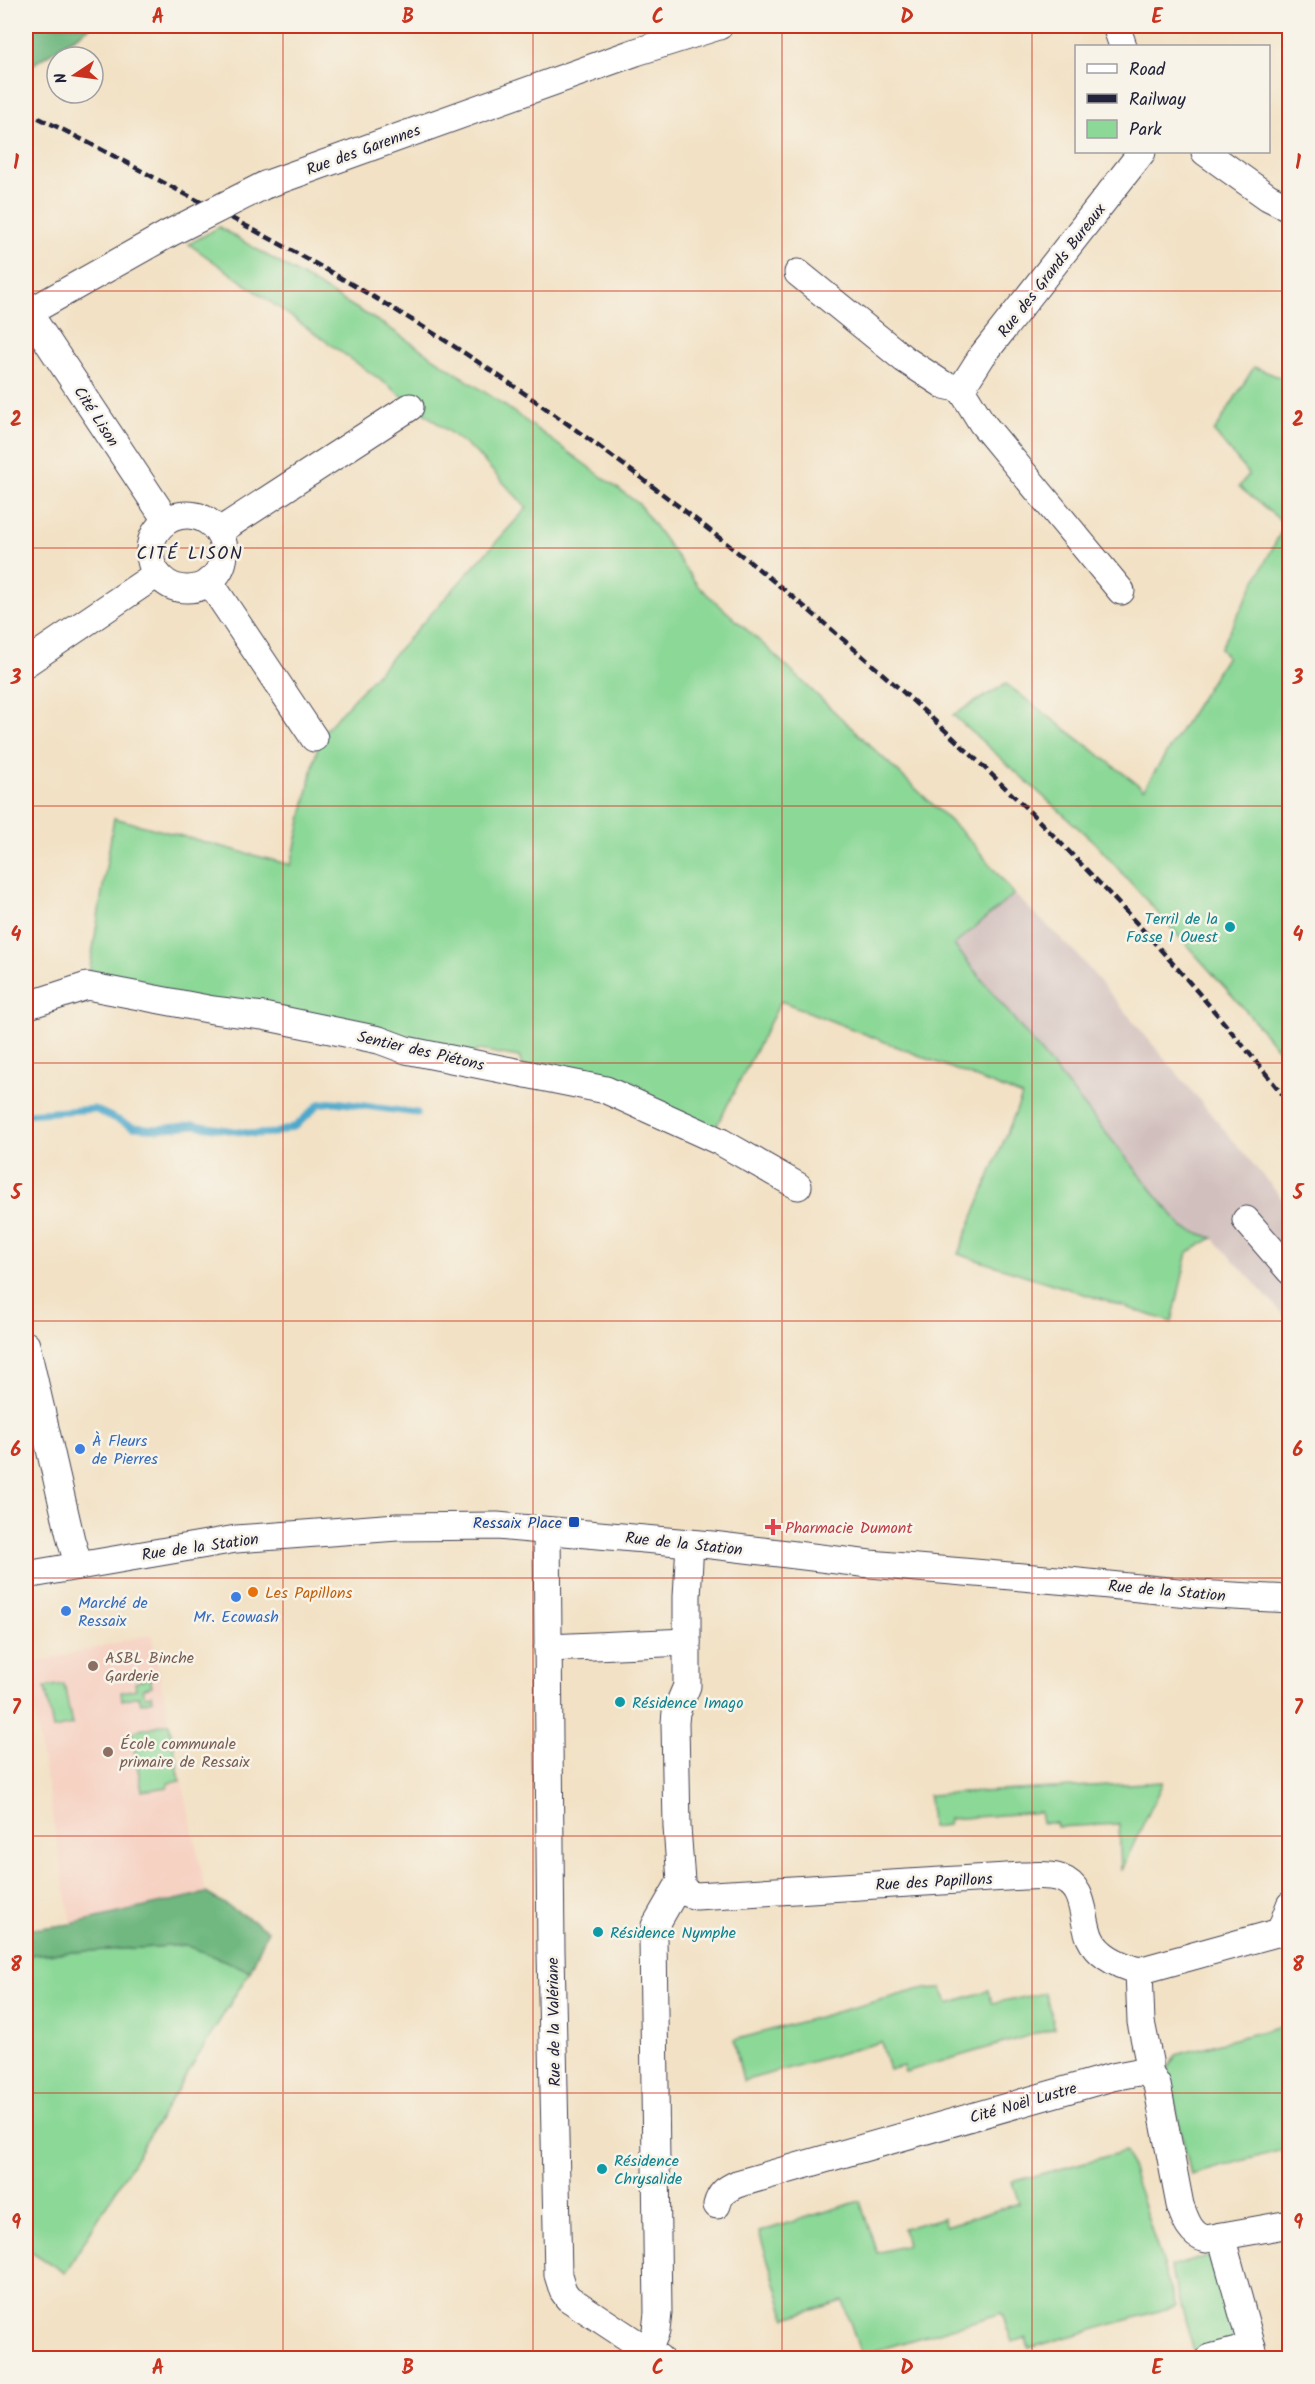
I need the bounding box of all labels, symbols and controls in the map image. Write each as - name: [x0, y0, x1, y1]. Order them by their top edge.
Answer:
- text: A: [152, 2, 164, 34]
- text: B: [402, 2, 414, 34]
- text: C: [652, 2, 664, 34]
- text: D: [900, 2, 914, 34]
- text: E: [1151, 2, 1163, 34]
- north arrow: [45, 45, 105, 105]
- legend: [1075, 45, 1270, 153]
- text: Road: [1129, 56, 1166, 85]
- text: N: [49, 70, 75, 86]
- text: Railway: [1129, 86, 1186, 115]
- text: Park: [1129, 116, 1162, 145]
- street label: Rue des Garennes: [303, 118, 424, 183]
- text: 1: [13, 148, 19, 180]
- text: 1: [1295, 148, 1301, 180]
- street label: Rue des Grands Bureaux: [992, 198, 1113, 343]
- street label: Cité Lison: [67, 381, 125, 452]
- text: 2: [10, 405, 22, 437]
- text: 2: [1292, 405, 1304, 437]
- district label: CITÉ LISON: [137, 540, 243, 569]
- text: 3: [10, 663, 22, 695]
- text: 3: [1292, 663, 1304, 695]
- place label: Terril de la Fosse 1 Ouest: [1126, 907, 1219, 950]
- text: 4: [11, 920, 22, 952]
- marker: Terril de la Fosse 1 Ouest: [1223, 920, 1237, 934]
- text: 4: [1293, 920, 1304, 952]
- street label: Sentier des Piétons: [355, 1025, 487, 1078]
- text: 5: [10, 1178, 23, 1210]
- text: 5: [1292, 1178, 1305, 1210]
- place label: À Fleurs de Pierres: [92, 1429, 158, 1472]
- text: 6: [11, 1435, 22, 1467]
- text: 6: [1293, 1435, 1304, 1467]
- marker: À Fleurs de Pierres: [73, 1442, 87, 1456]
- place label: Ressaix Place: [473, 1511, 562, 1536]
- marker: Ressaix Place: [567, 1515, 581, 1529]
- place label: Pharmacie Dumont: [785, 1516, 913, 1541]
- marker: Pharmacie Dumont: [766, 1520, 780, 1534]
- street label: Rue de la Station: [624, 1526, 744, 1563]
- street label: Rue de la Station: [140, 1527, 260, 1568]
- street label: Rue de la Station: [1107, 1574, 1227, 1609]
- place label: Les Papillons: [265, 1581, 352, 1606]
- marker: Les Papillons: [246, 1585, 260, 1599]
- marker: Mr. Ecowash: [229, 1590, 243, 1604]
- place label: Marché de Ressaix: [78, 1591, 148, 1634]
- marker: Marché de Ressaix: [59, 1604, 73, 1618]
- place label: Mr. Ecowash: [193, 1605, 279, 1630]
- place label: ASBL Binche Garderie: [105, 1646, 194, 1689]
- marker: ASBL Binche Garderie: [86, 1659, 100, 1673]
- place label: Résidence Imago: [632, 1691, 743, 1716]
- text: 7: [11, 1693, 21, 1725]
- text: 7: [1293, 1693, 1303, 1725]
- marker: Résidence Imago: [613, 1695, 627, 1709]
- place label: École communale primaire de Ressaix: [119, 1732, 251, 1775]
- marker: École communale primaire de Ressaix: [101, 1745, 115, 1759]
- street label: Rue des Papillons: [875, 1867, 993, 1898]
- place label: Résidence Nymphe: [610, 1921, 736, 1946]
- marker: Résidence Nymphe: [591, 1925, 605, 1939]
- text: 8: [10, 1950, 22, 1982]
- text: 8: [1292, 1950, 1304, 1982]
- street label: Rue de la Valériane: [541, 1957, 568, 2087]
- street label: Cité Noël Lustre: [967, 2076, 1080, 2131]
- place label: Résidence Chrysalide: [614, 2149, 682, 2192]
- marker: Résidence Chrysalide: [595, 2162, 609, 2176]
- text: 9: [11, 2208, 21, 2240]
- text: 9: [1293, 2208, 1303, 2240]
- text: A: [152, 2353, 164, 2384]
- text: B: [402, 2353, 414, 2384]
- text: C: [652, 2353, 664, 2384]
- text: D: [900, 2353, 914, 2384]
- text: E: [1151, 2353, 1163, 2384]

